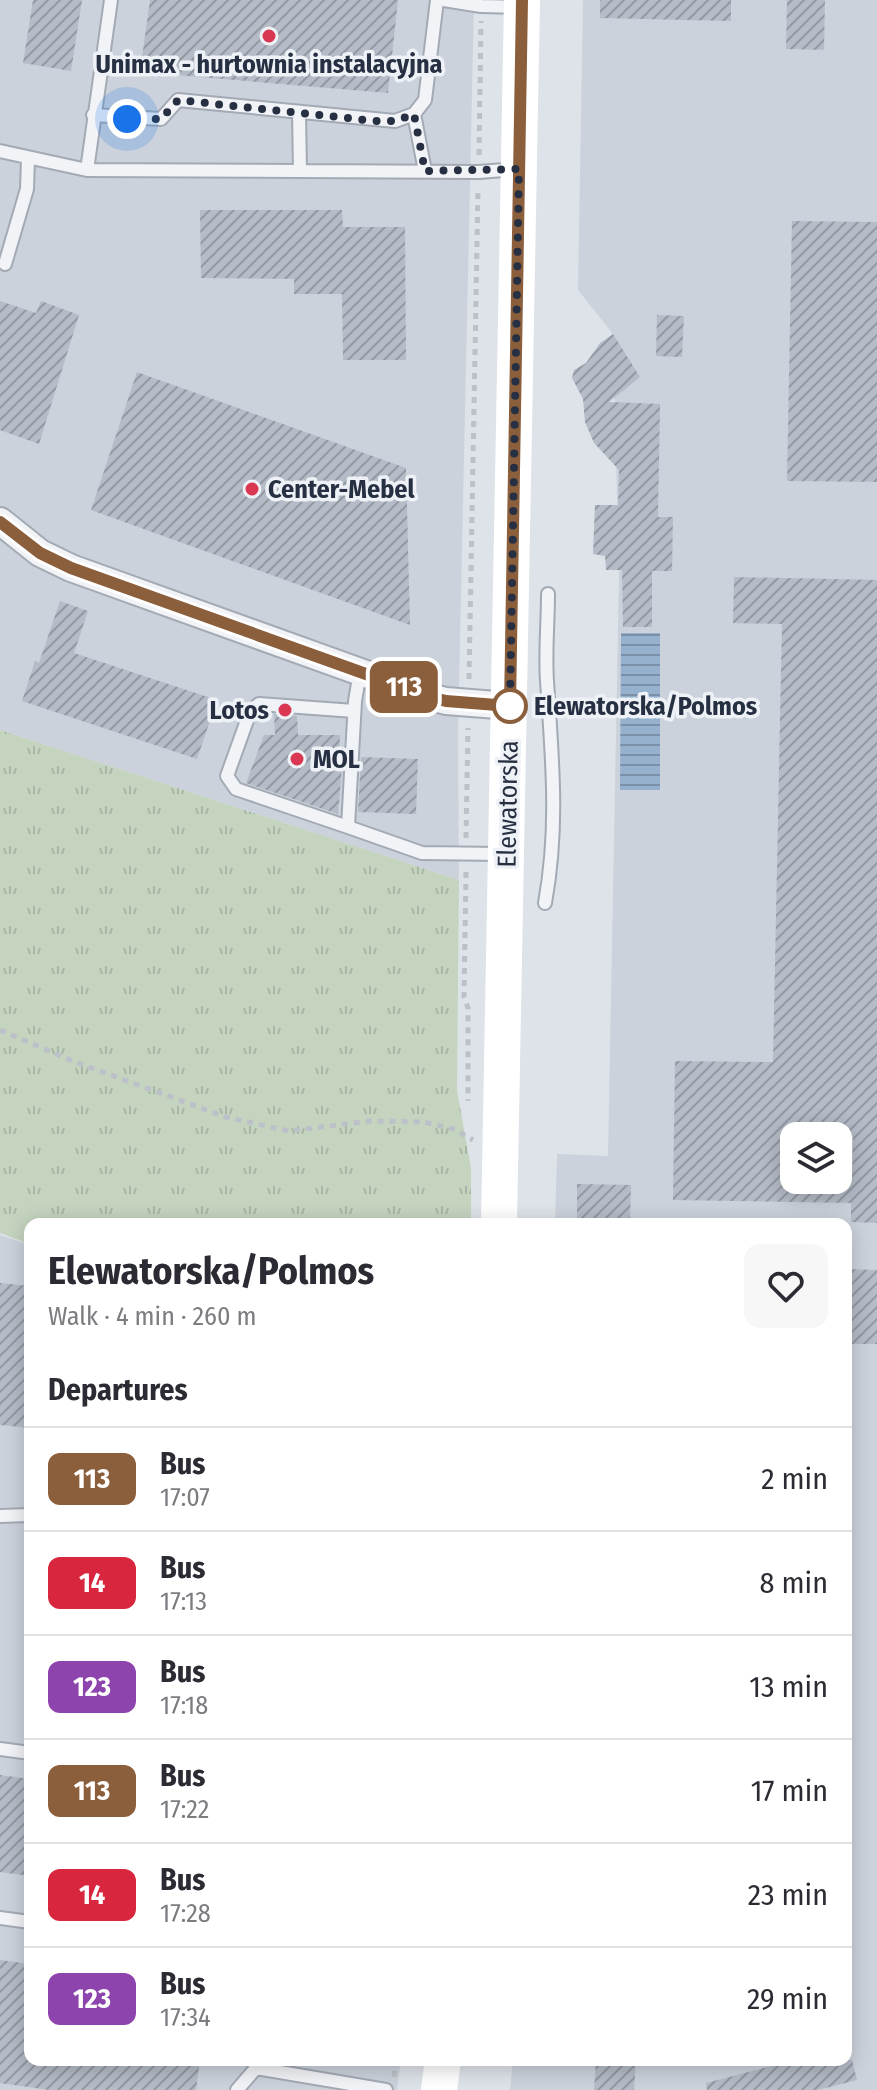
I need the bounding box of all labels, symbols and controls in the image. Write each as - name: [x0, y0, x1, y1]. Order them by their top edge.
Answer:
- marker: Unimax - hurtownia instalacyjna: [260, 27, 278, 45]
- place label: Unimax - hurtownia instalacyjna: [95, 49, 443, 80]
- your location: [107, 99, 147, 139]
- place label: Center-Mebel: [268, 474, 416, 505]
- marker: Center-Mebel: [243, 480, 261, 498]
- line badge: 113: [358, 661, 450, 713]
- text: 113: [386, 670, 422, 703]
- marker: Elewatorska/Polmos: [493, 689, 527, 723]
- place label: Elewatorska/Polmos: [534, 691, 757, 722]
- place label: Lotos: [210, 695, 269, 726]
- marker: Lotos: [276, 701, 294, 719]
- street label: Elewatorska: [491, 740, 525, 868]
- place label: MOL: [313, 744, 360, 775]
- marker: MOL: [288, 750, 306, 768]
- map controls: [780, 1122, 852, 1194]
- button: layers: [780, 1122, 852, 1194]
- button: heart: [744, 1244, 828, 1328]
- text: Elewatorska/Polmos: [48, 1248, 374, 1294]
- text: Walk · 4 min · 260 m: [48, 1301, 257, 1332]
- text: Departures: [48, 1372, 188, 1408]
- text: Bus: [160, 1446, 205, 1482]
- text: 2 min: [761, 1461, 828, 1497]
- text: 113: [74, 1462, 110, 1495]
- text: 17:07: [160, 1482, 210, 1513]
- text: Bus: [160, 1550, 205, 1586]
- text: 8 min: [760, 1565, 828, 1601]
- text: 14: [79, 1566, 105, 1599]
- text: 17:13: [160, 1586, 207, 1617]
- text: Bus: [160, 1654, 205, 1690]
- text: 13 min: [749, 1669, 828, 1705]
- text: 123: [73, 1670, 111, 1703]
- text: 17:18: [160, 1690, 208, 1721]
- text: Bus: [160, 1758, 205, 1794]
- text: 17 min: [751, 1773, 828, 1809]
- text: 113: [74, 1774, 110, 1807]
- text: 17:22: [160, 1794, 209, 1825]
- text: Bus: [160, 1862, 205, 1898]
- text: 23 min: [748, 1877, 828, 1913]
- text: 14: [79, 1878, 105, 1911]
- text: 17:28: [160, 1898, 211, 1929]
- text: Bus: [160, 1966, 205, 2002]
- text: 29 min: [747, 1981, 828, 2017]
- text: 123: [73, 1982, 111, 2015]
- text: 17:34: [160, 2002, 211, 2033]

